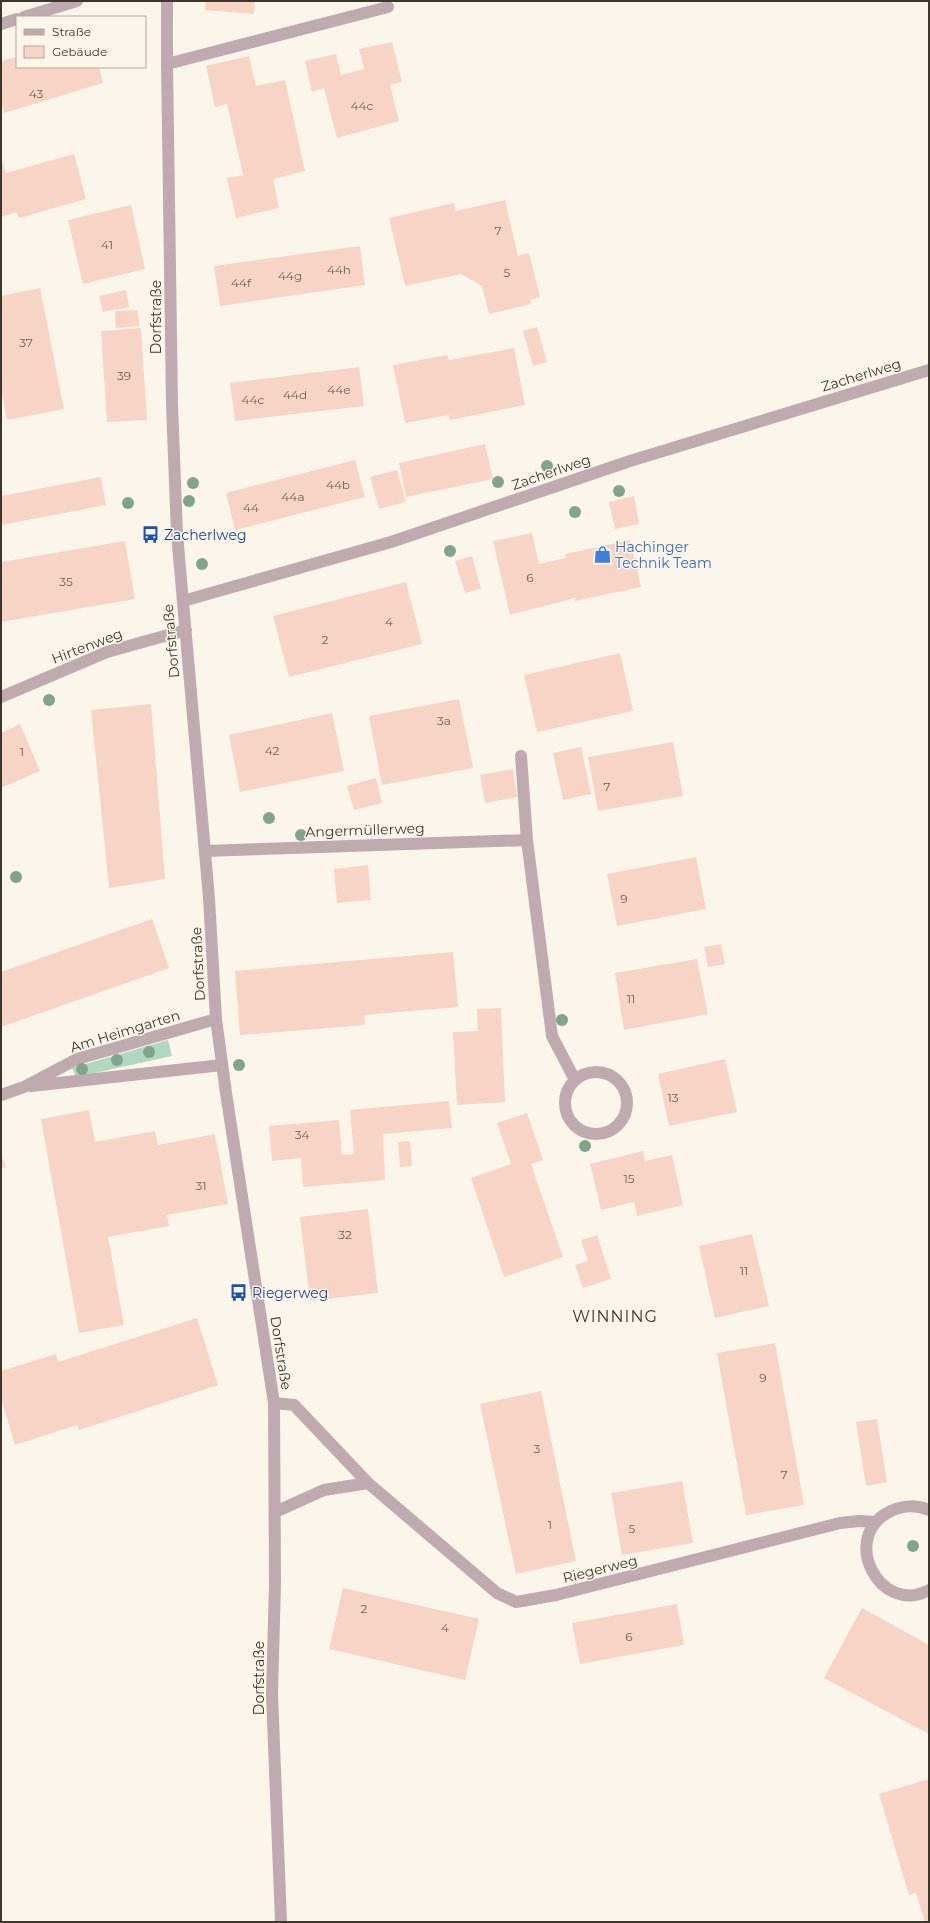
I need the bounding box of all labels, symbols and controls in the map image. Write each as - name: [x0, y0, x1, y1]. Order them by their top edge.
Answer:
- legend: [16, 16, 146, 68]
- text: Straße: [52, 24, 91, 39]
- text: Gebäude: [52, 44, 107, 59]
- house number: 43: [29, 86, 43, 101]
- house number: 44c: [351, 98, 374, 113]
- house number: 7: [494, 223, 502, 238]
- house number: 41: [101, 237, 113, 252]
- house number: 44h: [327, 262, 351, 277]
- house number: 5: [504, 265, 511, 280]
- house number: 44g: [278, 268, 302, 283]
- house number: 44f: [231, 275, 252, 290]
- street label: Dorfstraße: [147, 280, 165, 354]
- house number: 37: [19, 335, 33, 350]
- street label: Zacherlweg: [819, 354, 903, 396]
- house number: 39: [117, 368, 131, 383]
- house number: 44e: [327, 382, 351, 397]
- house number: 44d: [283, 387, 307, 402]
- house number: 44c: [242, 392, 265, 407]
- street label: Zacherlweg: [509, 450, 593, 494]
- house number: 44b: [326, 477, 350, 492]
- house number: 44a: [281, 489, 305, 504]
- house number: 44: [243, 500, 259, 515]
- bus stop icon: Zacherlweg: [141, 525, 161, 545]
- place label: Zacherlweg: [164, 526, 246, 544]
- place label: Hachinger Technik Team: [615, 538, 712, 572]
- shop icon: Hachinger Technik Team: [592, 545, 612, 565]
- house number: 6: [526, 570, 534, 585]
- house number: 35: [59, 574, 73, 589]
- street label: Dorfstraße: [159, 603, 183, 679]
- house number: 4: [385, 614, 393, 629]
- street label: Hirtenweg: [49, 624, 125, 668]
- house number: 2: [322, 632, 329, 647]
- house number: 3a: [437, 713, 451, 728]
- house number: 42: [265, 743, 280, 758]
- house number: 1: [20, 744, 24, 759]
- house number: 7: [603, 779, 611, 794]
- street label: Angermüllerweg: [305, 819, 425, 841]
- house number: 9: [620, 891, 628, 906]
- street label: Dorfstraße: [187, 926, 209, 1002]
- house number: 11: [627, 991, 635, 1006]
- street label: Am Heimgarten: [68, 1006, 182, 1056]
- house number: 13: [667, 1090, 679, 1105]
- house number: 34: [295, 1127, 309, 1142]
- house number: 15: [623, 1171, 635, 1186]
- house number: 31: [195, 1178, 207, 1193]
- house number: 32: [338, 1227, 352, 1242]
- house number: 11: [740, 1263, 748, 1278]
- bus stop icon: Riegerweg: [229, 1283, 249, 1303]
- place label: Riegerweg: [252, 1284, 328, 1302]
- district label: WINNING: [572, 1307, 658, 1326]
- street label: Dorfstraße: [266, 1315, 296, 1391]
- house number: 9: [759, 1370, 767, 1385]
- house number: 3: [534, 1441, 541, 1456]
- house number: 7: [780, 1467, 788, 1482]
- house number: 1: [548, 1517, 552, 1532]
- house number: 5: [629, 1521, 636, 1536]
- street label: Riegerweg: [561, 1551, 639, 1587]
- house number: 2: [361, 1601, 368, 1616]
- house number: 4: [441, 1620, 449, 1635]
- house number: 6: [625, 1629, 633, 1644]
- street label: Dorfstraße: [250, 1641, 268, 1715]

